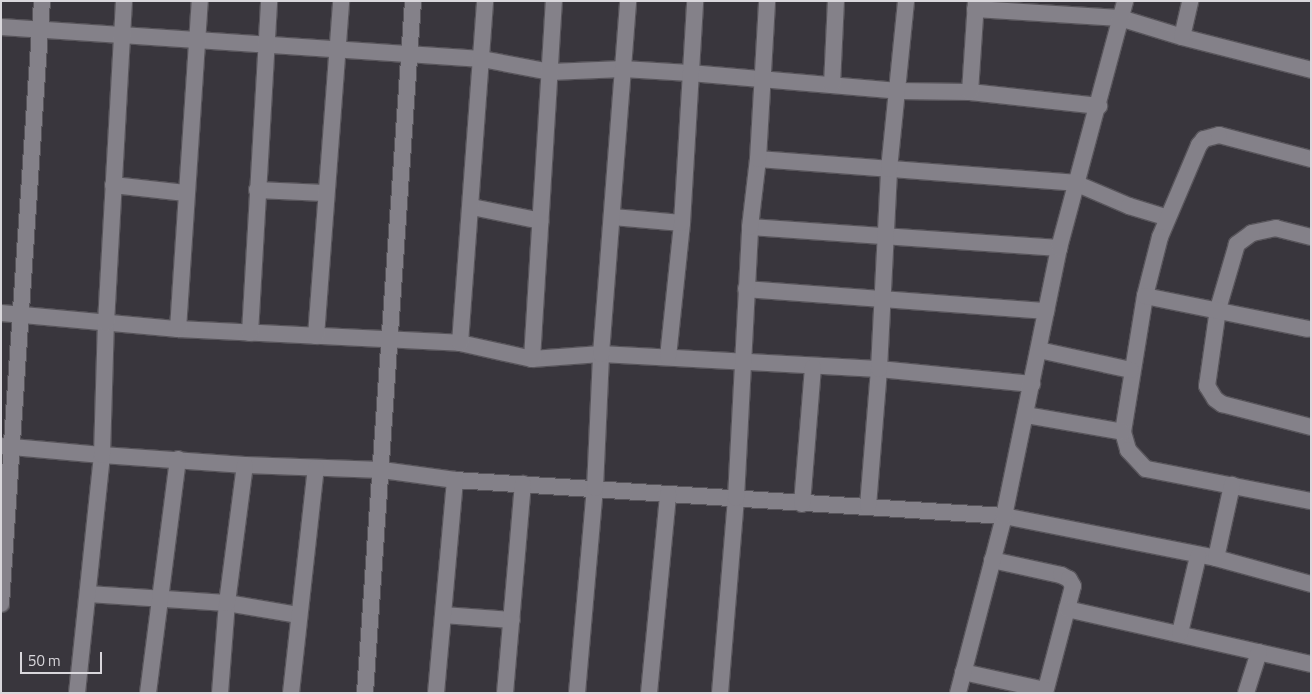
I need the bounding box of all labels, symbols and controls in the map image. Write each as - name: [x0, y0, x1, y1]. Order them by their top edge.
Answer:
- scale bar: [22, 642, 105, 674]
- text: 50 m: [28, 649, 61, 672]

